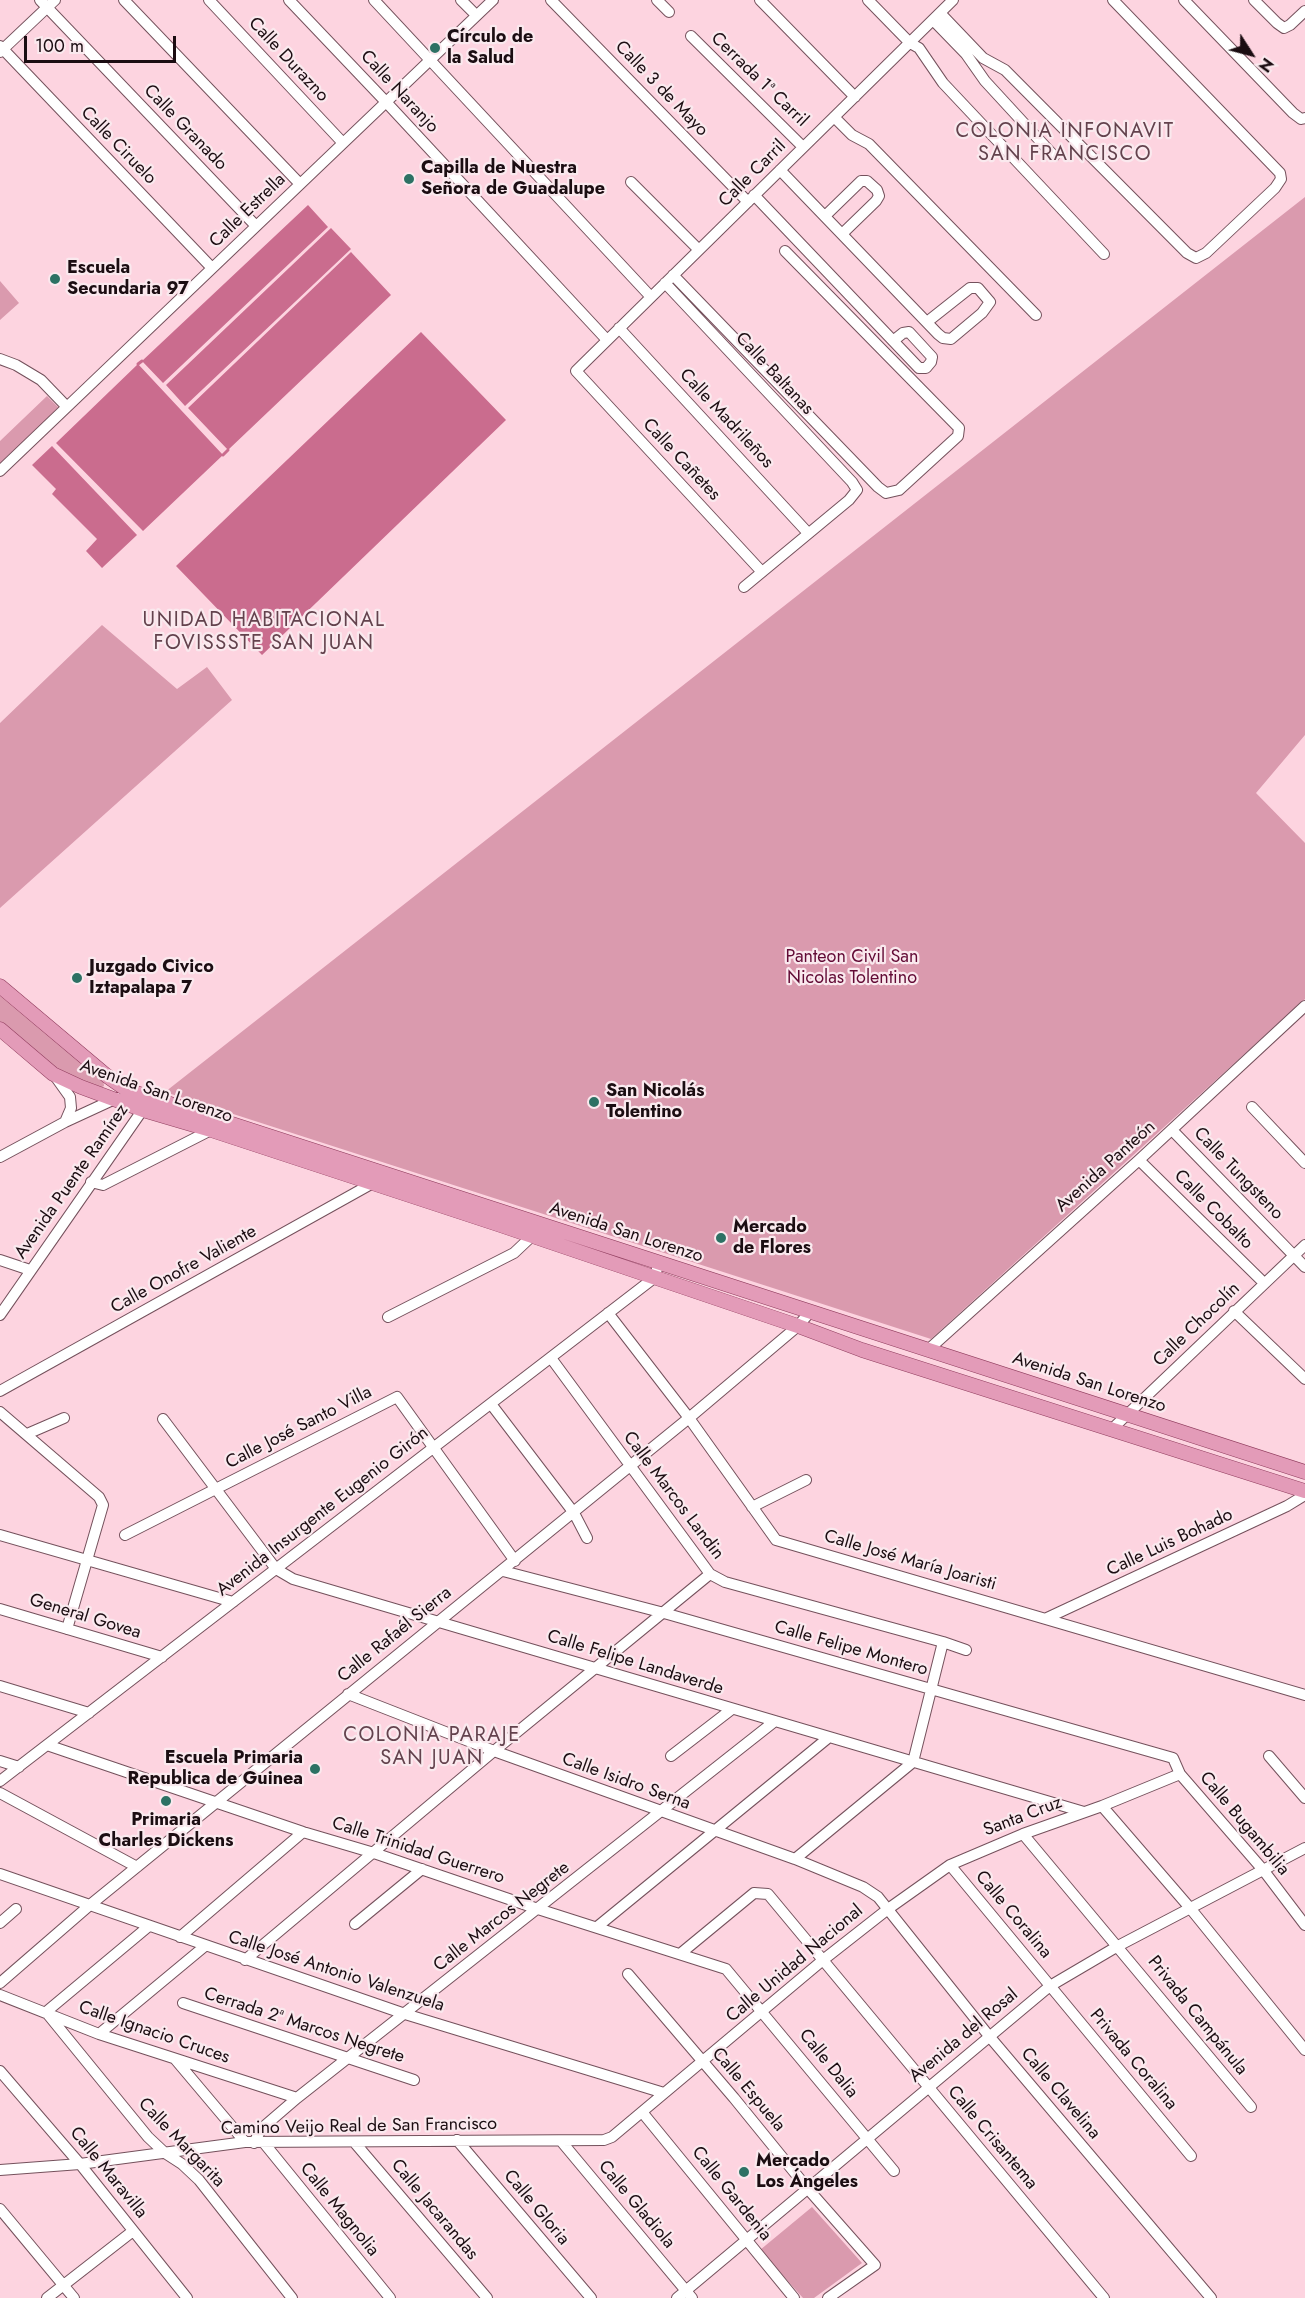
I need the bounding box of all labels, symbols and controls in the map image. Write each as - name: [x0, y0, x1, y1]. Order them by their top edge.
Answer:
- street label: Calle Durazno: [243, 13, 333, 107]
- scale bar: [27, 24, 178, 62]
- north arrow: [1221, 24, 1281, 84]
- place label: Círculo de la Salud: [447, 27, 533, 70]
- street label: Cerrada 1ª Carril: [706, 28, 812, 132]
- text: 100 m: [35, 33, 84, 59]
- street label: Calle 3 de Mayo: [610, 37, 712, 141]
- marker: Círculo de la Salud: [428, 41, 442, 55]
- street label: Calle Naranjo: [355, 46, 443, 138]
- text: N: [1253, 53, 1279, 77]
- street label: Calle Granado: [139, 81, 231, 175]
- street label: Calle Ciruelo: [76, 103, 160, 189]
- district label: COLONIA INFONAVIT SAN FRANCISCO: [955, 120, 1175, 167]
- street label: Calle Carril: [715, 136, 791, 212]
- place label: Capilla de Nuestra Señora de Guadalupe: [421, 158, 605, 201]
- street label: Calle Estrella: [205, 169, 291, 253]
- marker: Capilla de Nuestra Señora de Guadalupe: [402, 172, 416, 186]
- place label: Escuela Secundaria 97: [67, 258, 189, 300]
- marker: Escuela Secundaria 97: [48, 272, 62, 286]
- street label: Calle Baltanas: [730, 328, 818, 420]
- street label: Calle Madrileños: [674, 365, 778, 473]
- street label: Calle Cañetes: [637, 414, 725, 506]
- district label: UNIDAD HABITACIONAL FOVISSSTE SAN JUAN: [143, 609, 385, 656]
- park label: Panteon Civil San Nicolas Tolentino: [786, 947, 918, 990]
- place label: Juzgado Civico Iztapalapa 7: [89, 957, 214, 1000]
- marker: Juzgado Civico Iztapalapa 7: [70, 971, 84, 985]
- street label: Avenida San Lorenzo: [77, 1056, 235, 1128]
- place label: San Nicolás Tolentino: [606, 1081, 704, 1124]
- marker: San Nicolás Tolentino: [587, 1095, 601, 1109]
- street label: Avenida Puente Ramírez: [10, 1101, 134, 1263]
- street label: Avenida Panteón: [1052, 1117, 1160, 1217]
- street label: Calle Tungsteno: [1188, 1123, 1288, 1225]
- street label: Calle Cobalto: [1169, 1166, 1257, 1254]
- street label: Avenida San Lorenzo: [547, 1198, 705, 1268]
- place label: Mercado de Flores: [733, 1217, 811, 1260]
- street label: Calle Onofre Valiente: [107, 1221, 261, 1319]
- marker: Mercado de Flores: [714, 1231, 728, 1245]
- street label: Calle Chocolín: [1149, 1278, 1245, 1372]
- street label: Avenida San Lorenzo: [1010, 1348, 1168, 1418]
- street label: Calle José Santo Villa: [222, 1382, 376, 1474]
- street label: Avenida Insurgente Eugenio Girón: [213, 1423, 433, 1601]
- street label: Calle Marcos Landin: [618, 1428, 728, 1564]
- street label: Calle Luis Bohado: [1104, 1504, 1236, 1582]
- street label: Calle José María Joaristi: [821, 1526, 999, 1596]
- street label: Calle Rafaél Sierra: [334, 1583, 456, 1687]
- street label: General Govea: [27, 1590, 143, 1644]
- street label: Calle Felipe Montero: [772, 1617, 930, 1681]
- street label: Calle Felipe Landaverde: [544, 1626, 726, 1700]
- district label: COLONIA PARAJE SAN JUAN: [343, 1724, 521, 1771]
- place label: Escuela Primaria Republica de Guinea: [128, 1748, 303, 1790]
- street label: Calle Isidro Serna: [559, 1749, 693, 1815]
- marker: Escuela Primaria Republica de Guinea: [308, 1762, 322, 1776]
- street label: Calle Bugambilia: [1194, 1768, 1294, 1880]
- street label: Santa Cruz: [981, 1792, 1065, 1842]
- marker: Primaria Charles Dickens: [159, 1794, 173, 1808]
- place label: Primaria Charles Dickens: [99, 1810, 233, 1852]
- street label: Calle Trinidad Guerrero: [329, 1813, 507, 1889]
- street label: Calle Marcos Negrete: [430, 1857, 574, 1977]
- street label: Calle Coralina: [970, 1867, 1056, 1963]
- street label: Calle Unidad Nacional: [722, 1900, 868, 2028]
- street label: Calle José Antonio Valenzuela: [225, 1927, 447, 2017]
- street label: Privada Campánula: [1142, 1952, 1252, 2080]
- street label: Cerrada 2ª Marcos Negrete: [201, 1983, 407, 2069]
- street label: Avenida del Rosal: [905, 1984, 1023, 2088]
- street label: Calle Ignacio Cruces: [76, 1997, 232, 2069]
- street label: Privada Coralina: [1084, 2005, 1182, 2115]
- street label: Calle Dalia: [794, 2025, 862, 2103]
- street label: Calle Espuela: [707, 2044, 789, 2136]
- street label: Calle Clavelina: [1015, 2044, 1105, 2144]
- street label: Calle Crisantema: [942, 2082, 1042, 2194]
- street label: Calle Margarita: [133, 2094, 229, 2192]
- street label: Camino Veijo Real de San Francisco: [221, 2114, 497, 2140]
- street label: Calle Maravilla: [65, 2123, 151, 2223]
- street label: Calle Gardenia: [686, 2143, 776, 2245]
- place label: Mercado Los Ángeles: [756, 2151, 858, 2194]
- street label: Calle Jacarandas: [386, 2155, 482, 2265]
- street label: Calle Gladiola: [593, 2157, 679, 2253]
- street label: Calle Magnolia: [295, 2159, 383, 2261]
- marker: Mercado Los Ángeles: [737, 2165, 751, 2179]
- street label: Calle Gloria: [498, 2166, 574, 2250]

